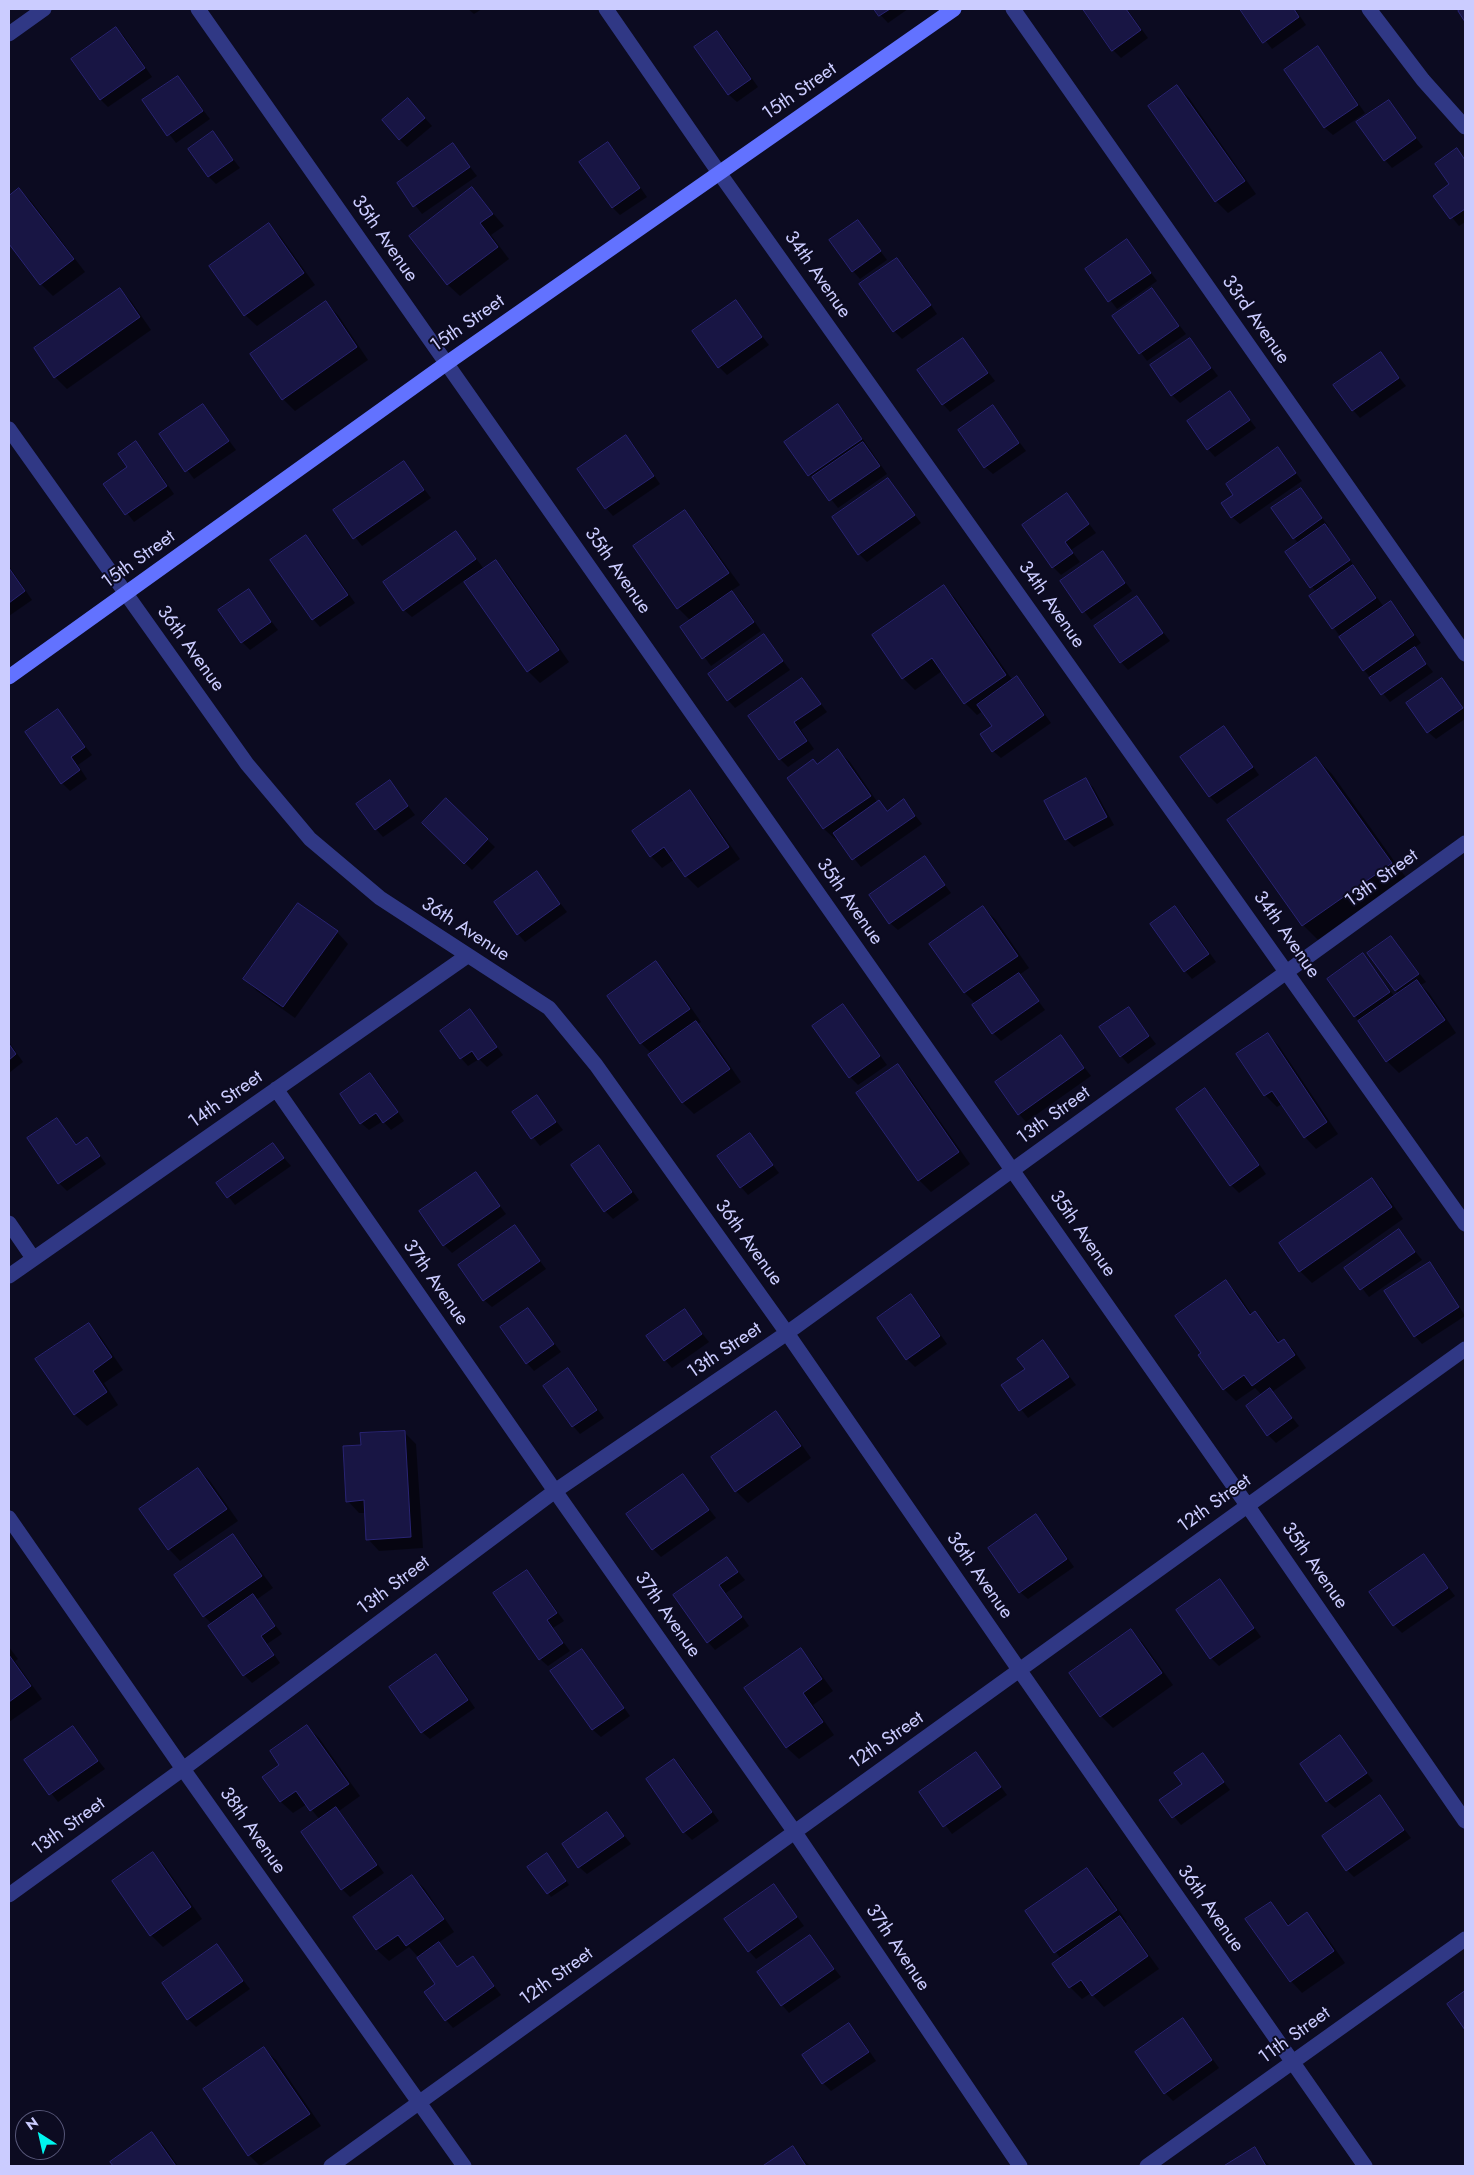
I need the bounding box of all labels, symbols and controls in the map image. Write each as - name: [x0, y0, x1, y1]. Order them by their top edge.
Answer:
- street label: 15th Street: [759, 58, 841, 126]
- street label: 35th Avenue: [346, 191, 422, 287]
- street label: 34th Avenue: [779, 227, 855, 323]
- street label: 33rd Avenue: [1216, 271, 1294, 369]
- street label: 15th Street: [427, 290, 509, 358]
- street label: 35th Avenue: [579, 523, 655, 619]
- street label: 15th Street: [98, 526, 180, 594]
- street label: 34th Avenue: [1013, 557, 1089, 653]
- street label: 36th Avenue: [151, 602, 229, 696]
- street label: 13th Street: [1341, 845, 1423, 913]
- street label: 35th Avenue: [811, 854, 887, 950]
- street label: 34th Avenue: [1248, 887, 1324, 983]
- street label: 36th Avenue: [417, 893, 513, 967]
- street label: 14th Street: [185, 1066, 267, 1134]
- street label: 13th Street: [1013, 1082, 1095, 1150]
- street label: 35th Avenue: [1044, 1186, 1120, 1282]
- street label: 36th Avenue: [709, 1196, 787, 1290]
- street label: 37th Avenue: [397, 1236, 473, 1330]
- street label: 13th Street: [684, 1318, 766, 1384]
- street label: 12th Street: [1174, 1470, 1256, 1538]
- street label: 35th Avenue: [1276, 1518, 1352, 1614]
- street label: 36th Avenue: [941, 1528, 1017, 1624]
- street label: 13th Street: [353, 1551, 435, 1621]
- street label: 37th Avenue: [629, 1568, 705, 1662]
- street label: 12th Street: [846, 1707, 928, 1775]
- street label: 38th Avenue: [214, 1783, 290, 1879]
- street label: 13th Street: [28, 1793, 110, 1861]
- street label: 36th Avenue: [1172, 1861, 1248, 1957]
- street label: 37th Avenue: [860, 1900, 934, 1996]
- street label: 12th Street: [516, 1943, 598, 2011]
- street label: 11th Street: [1255, 2002, 1335, 2070]
- north arrow: [15, 2110, 65, 2160]
- text: N: [22, 2112, 42, 2135]

